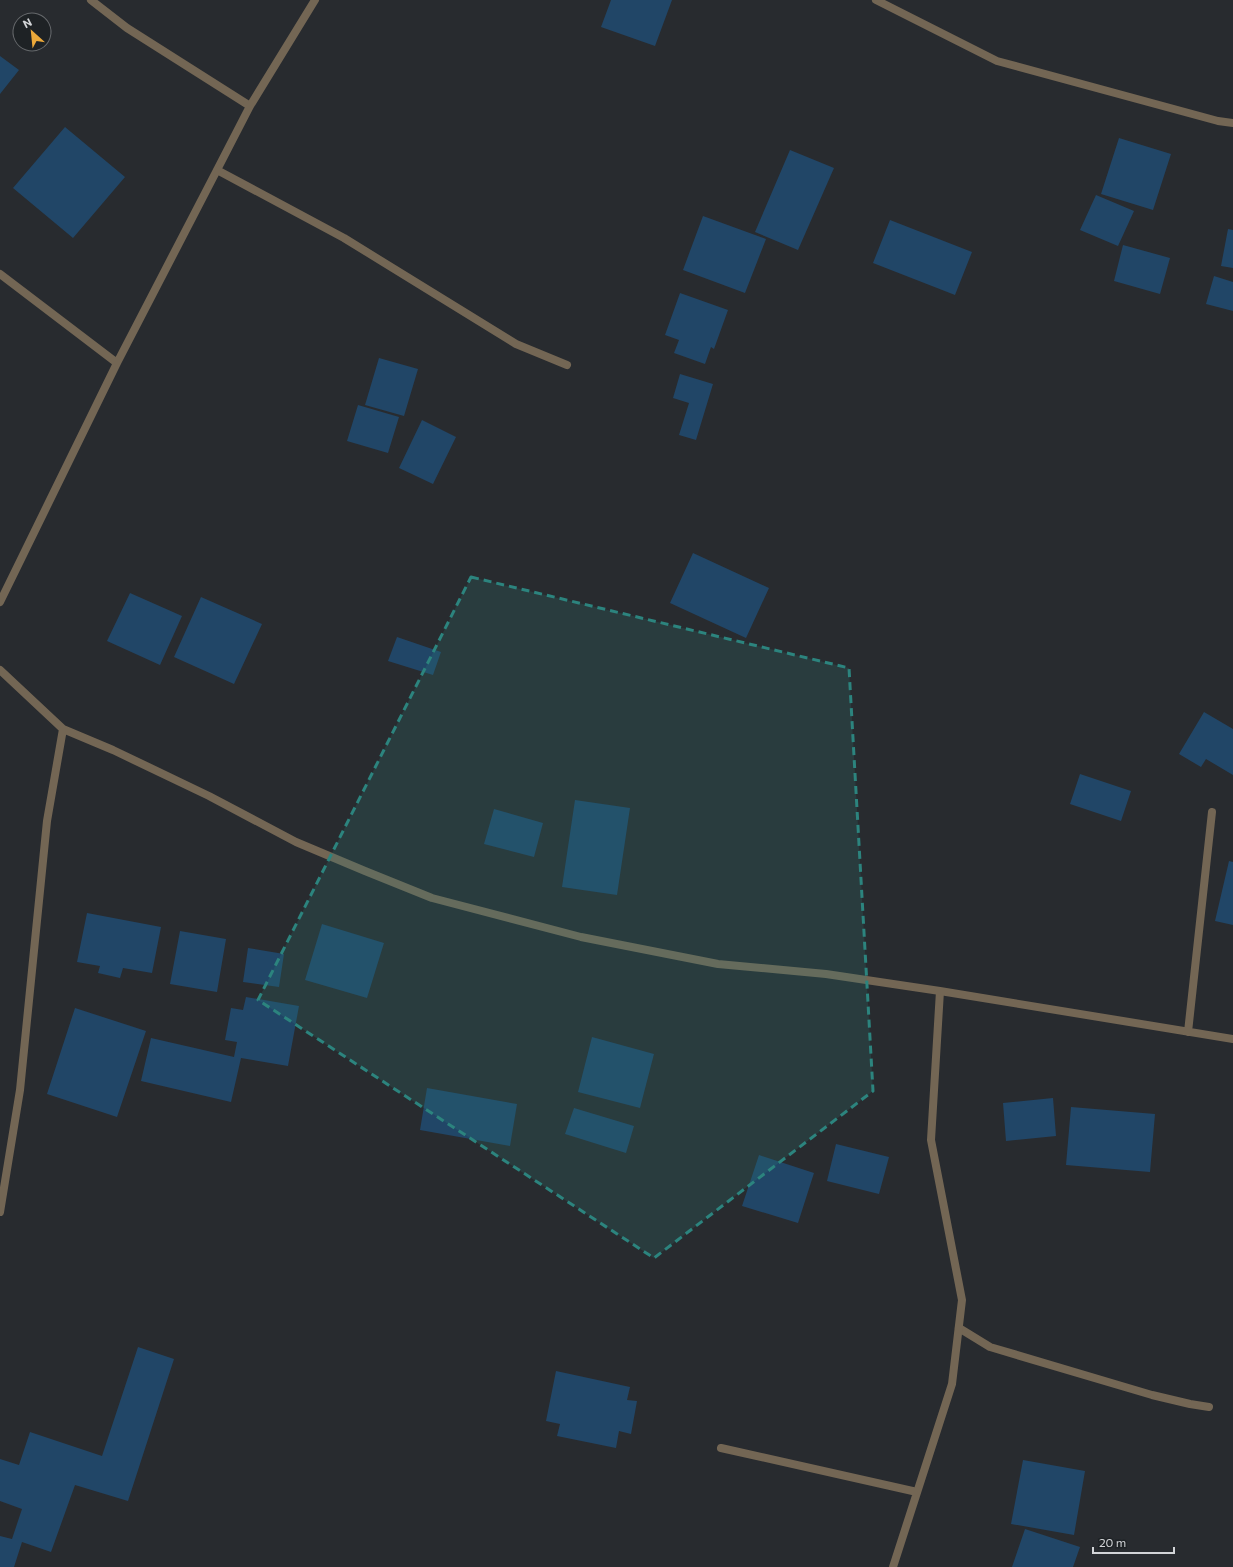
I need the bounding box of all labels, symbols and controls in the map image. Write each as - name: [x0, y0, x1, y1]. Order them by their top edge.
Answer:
- north arrow: [12, 12, 52, 52]
- text: N: [21, 15, 34, 30]
- scale bar: [1093, 1529, 1174, 1555]
- text: 20 m: [1099, 1535, 1126, 1549]

